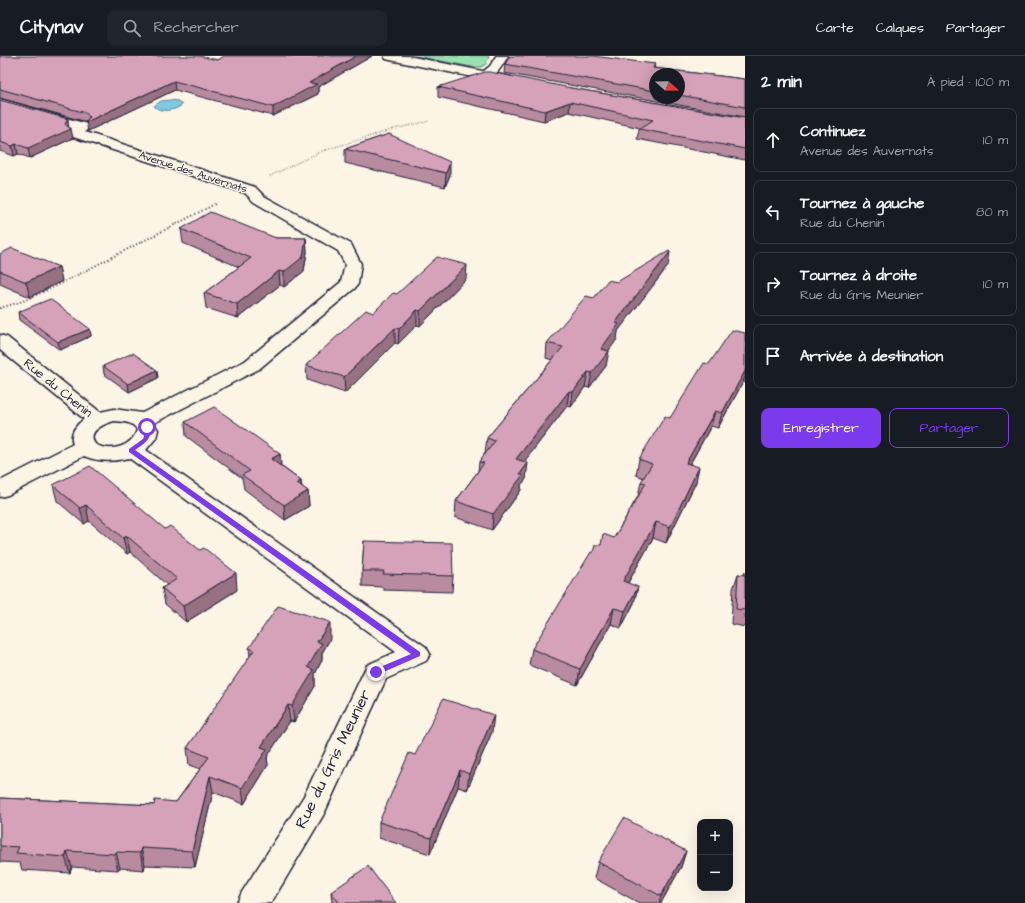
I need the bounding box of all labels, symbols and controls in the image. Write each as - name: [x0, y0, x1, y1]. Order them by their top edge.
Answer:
- search box: [107, 10, 387, 46]
- text: Citynav: [20, 14, 83, 41]
- icon: search: [121, 17, 143, 39]
- text: Rechercher: [153, 17, 239, 38]
- text: Carte: [816, 18, 854, 38]
- text: Calques: [876, 18, 924, 38]
- text: Partager: [946, 18, 1005, 38]
- north arrow: [649, 68, 685, 104]
- text: 2 min: [761, 70, 802, 94]
- text: À pied · 100 m: [927, 73, 1009, 91]
- text: Continuez: [800, 121, 866, 142]
- icon: ahead: [762, 129, 784, 151]
- text: 10 m: [983, 131, 1008, 149]
- text: Avenue des Auvernats: [800, 142, 934, 160]
- street label: Avenue des Auvernats: [137, 147, 250, 197]
- text: Tournez à gauche: [800, 193, 924, 214]
- icon: left: [762, 201, 784, 223]
- text: 80 m: [976, 203, 1008, 221]
- text: Rue du Chenin: [800, 214, 884, 232]
- text: Tournez à droite: [800, 265, 917, 286]
- icon: right: [762, 273, 784, 295]
- text: 10 m: [983, 275, 1008, 293]
- text: Rue du Gris Meunier: [800, 286, 924, 304]
- icon: arrive: [762, 345, 784, 367]
- text: Arrivée à destination: [800, 346, 943, 367]
- street label: Rue du Chenin: [20, 355, 97, 422]
- button: Enregistrer: [761, 408, 881, 448]
- button: Partager: [889, 408, 1009, 448]
- route start: [138, 418, 156, 436]
- route end: [367, 663, 385, 681]
- street label: Rue du Gris Meunier: [290, 686, 376, 832]
- map controls: [697, 819, 733, 891]
- button: +: [697, 819, 733, 855]
- button: −: [697, 855, 733, 891]

